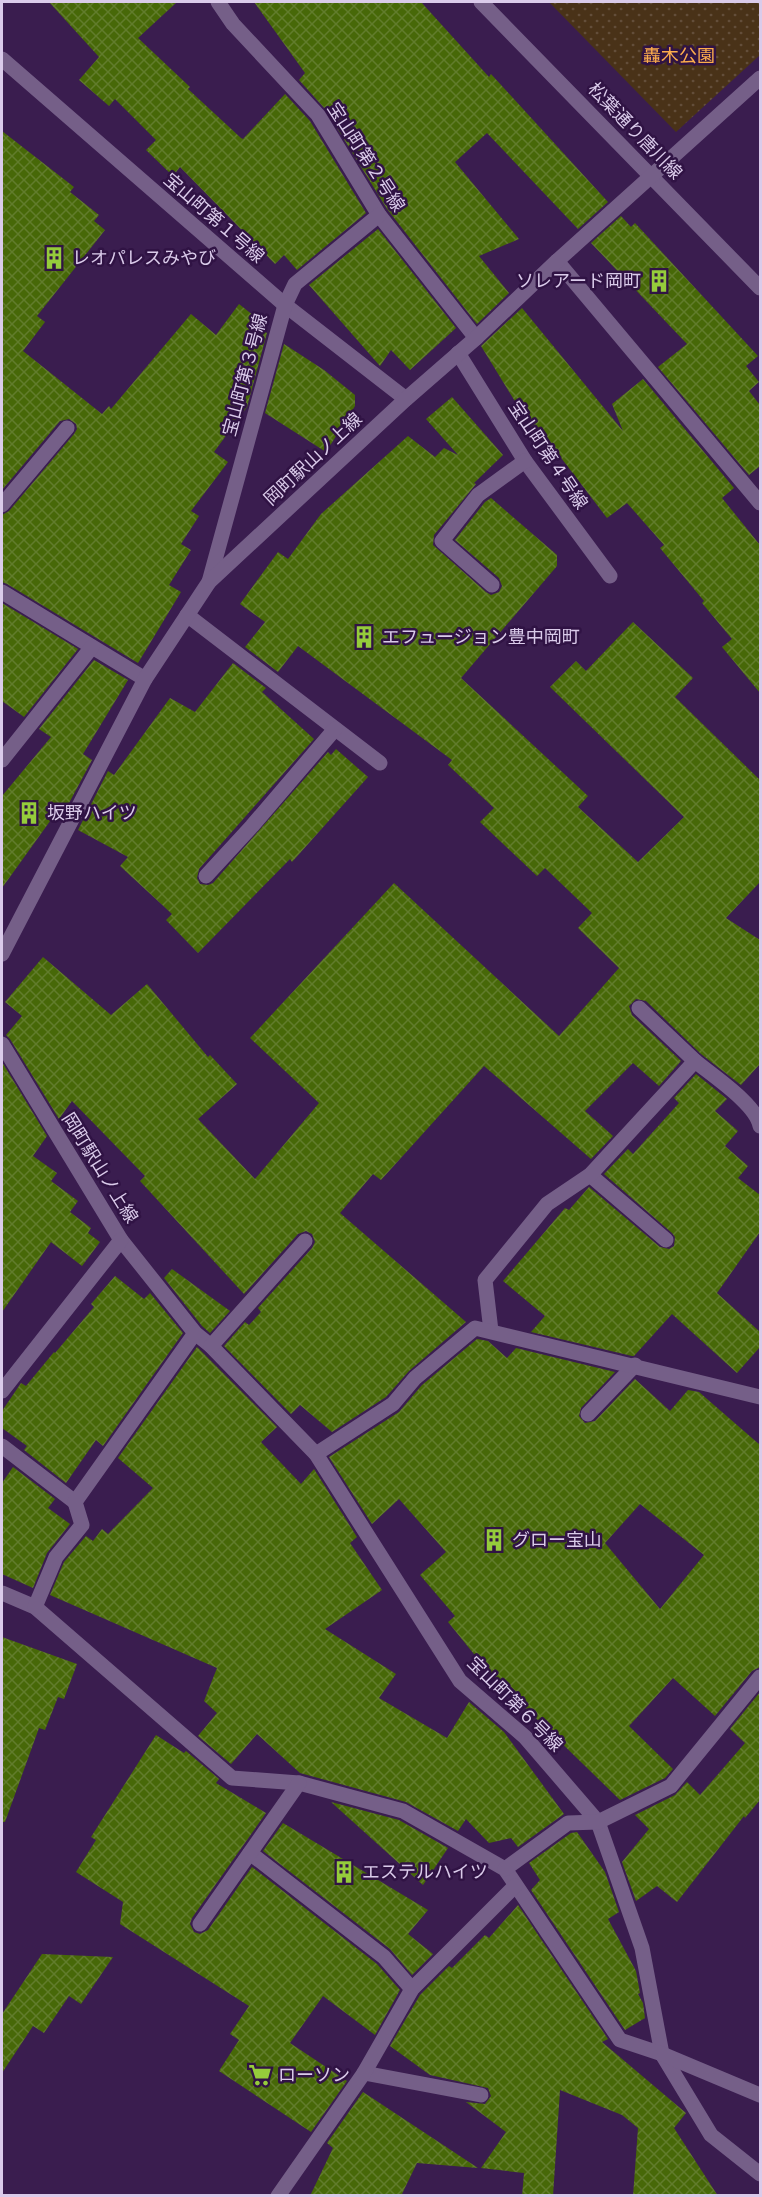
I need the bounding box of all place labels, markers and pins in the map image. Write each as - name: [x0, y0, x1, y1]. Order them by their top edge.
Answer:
- place label: レオパレスみやび: [72, 244, 216, 271]
- building icon: レオパレスみやび: [41, 245, 67, 271]
- place label: ソレアード岡町: [516, 267, 641, 294]
- building icon: ソレアード岡町: [646, 268, 672, 294]
- place label: エフュージョン豊中岡町: [382, 623, 580, 650]
- building icon: エフュージョン豊中岡町: [351, 624, 377, 650]
- place label: 坂野ハイツ: [47, 799, 137, 826]
- building icon: 坂野ハイツ: [16, 800, 42, 826]
- place label: グロー宝山: [512, 1526, 602, 1553]
- building icon: グロー宝山: [481, 1527, 507, 1553]
- place label: エステルハイツ: [362, 1858, 488, 1885]
- building icon: エステルハイツ: [331, 1859, 357, 1885]
- place label: ローソン: [278, 2061, 350, 2088]
- supermarket icon: ローソン: [247, 2062, 273, 2088]

